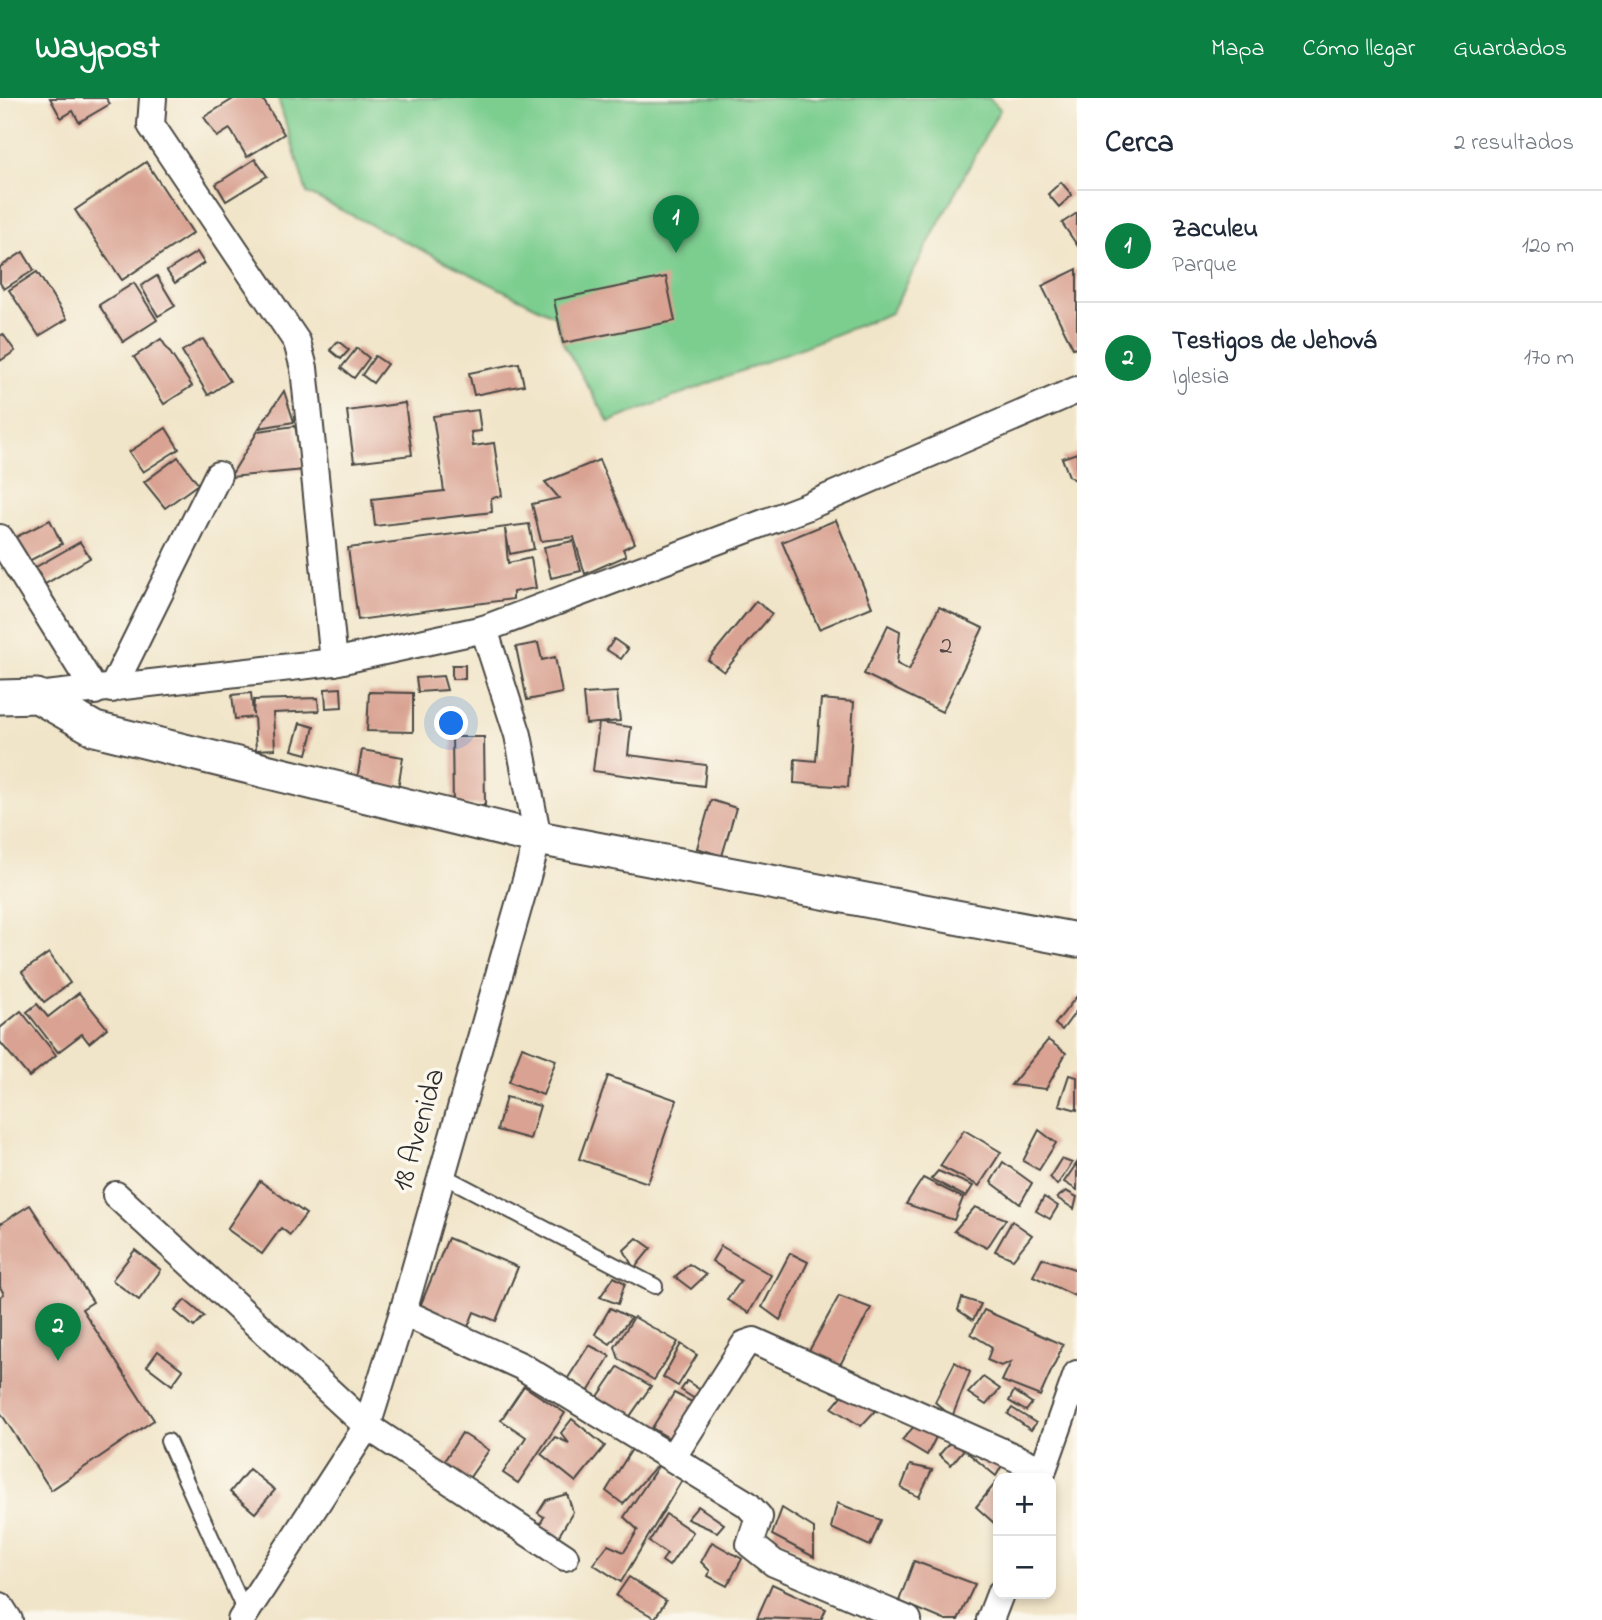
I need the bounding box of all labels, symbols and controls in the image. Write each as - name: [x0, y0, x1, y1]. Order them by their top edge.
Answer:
- text: Waypost: [35, 25, 160, 73]
- text: Mapa: [1211, 32, 1264, 67]
- text: Cómo llegar: [1302, 32, 1415, 67]
- text: Guardados: [1453, 32, 1567, 67]
- text: Cerca: [1105, 122, 1174, 166]
- text: 2 resultados: [1454, 127, 1574, 160]
- pin: 1: [653, 195, 699, 253]
- text: Zaculeu: [1172, 211, 1258, 249]
- text: 1: [1124, 230, 1132, 263]
- text: 120 m: [1522, 230, 1574, 263]
- text: Parque: [1172, 249, 1236, 282]
- text: Testigos de Jehová: [1172, 323, 1376, 361]
- text: 2: [1122, 342, 1134, 375]
- text: 170 m: [1524, 342, 1574, 375]
- text: Iglesia: [1172, 361, 1229, 394]
- house number: 2: [940, 628, 953, 666]
- your location: [434, 706, 468, 740]
- street label: 18 Avenida: [381, 1063, 459, 1197]
- pin: 2: [35, 1303, 81, 1361]
- map controls: [993, 1473, 1056, 1599]
- button: +: [993, 1473, 1056, 1536]
- button: −: [993, 1536, 1056, 1599]

